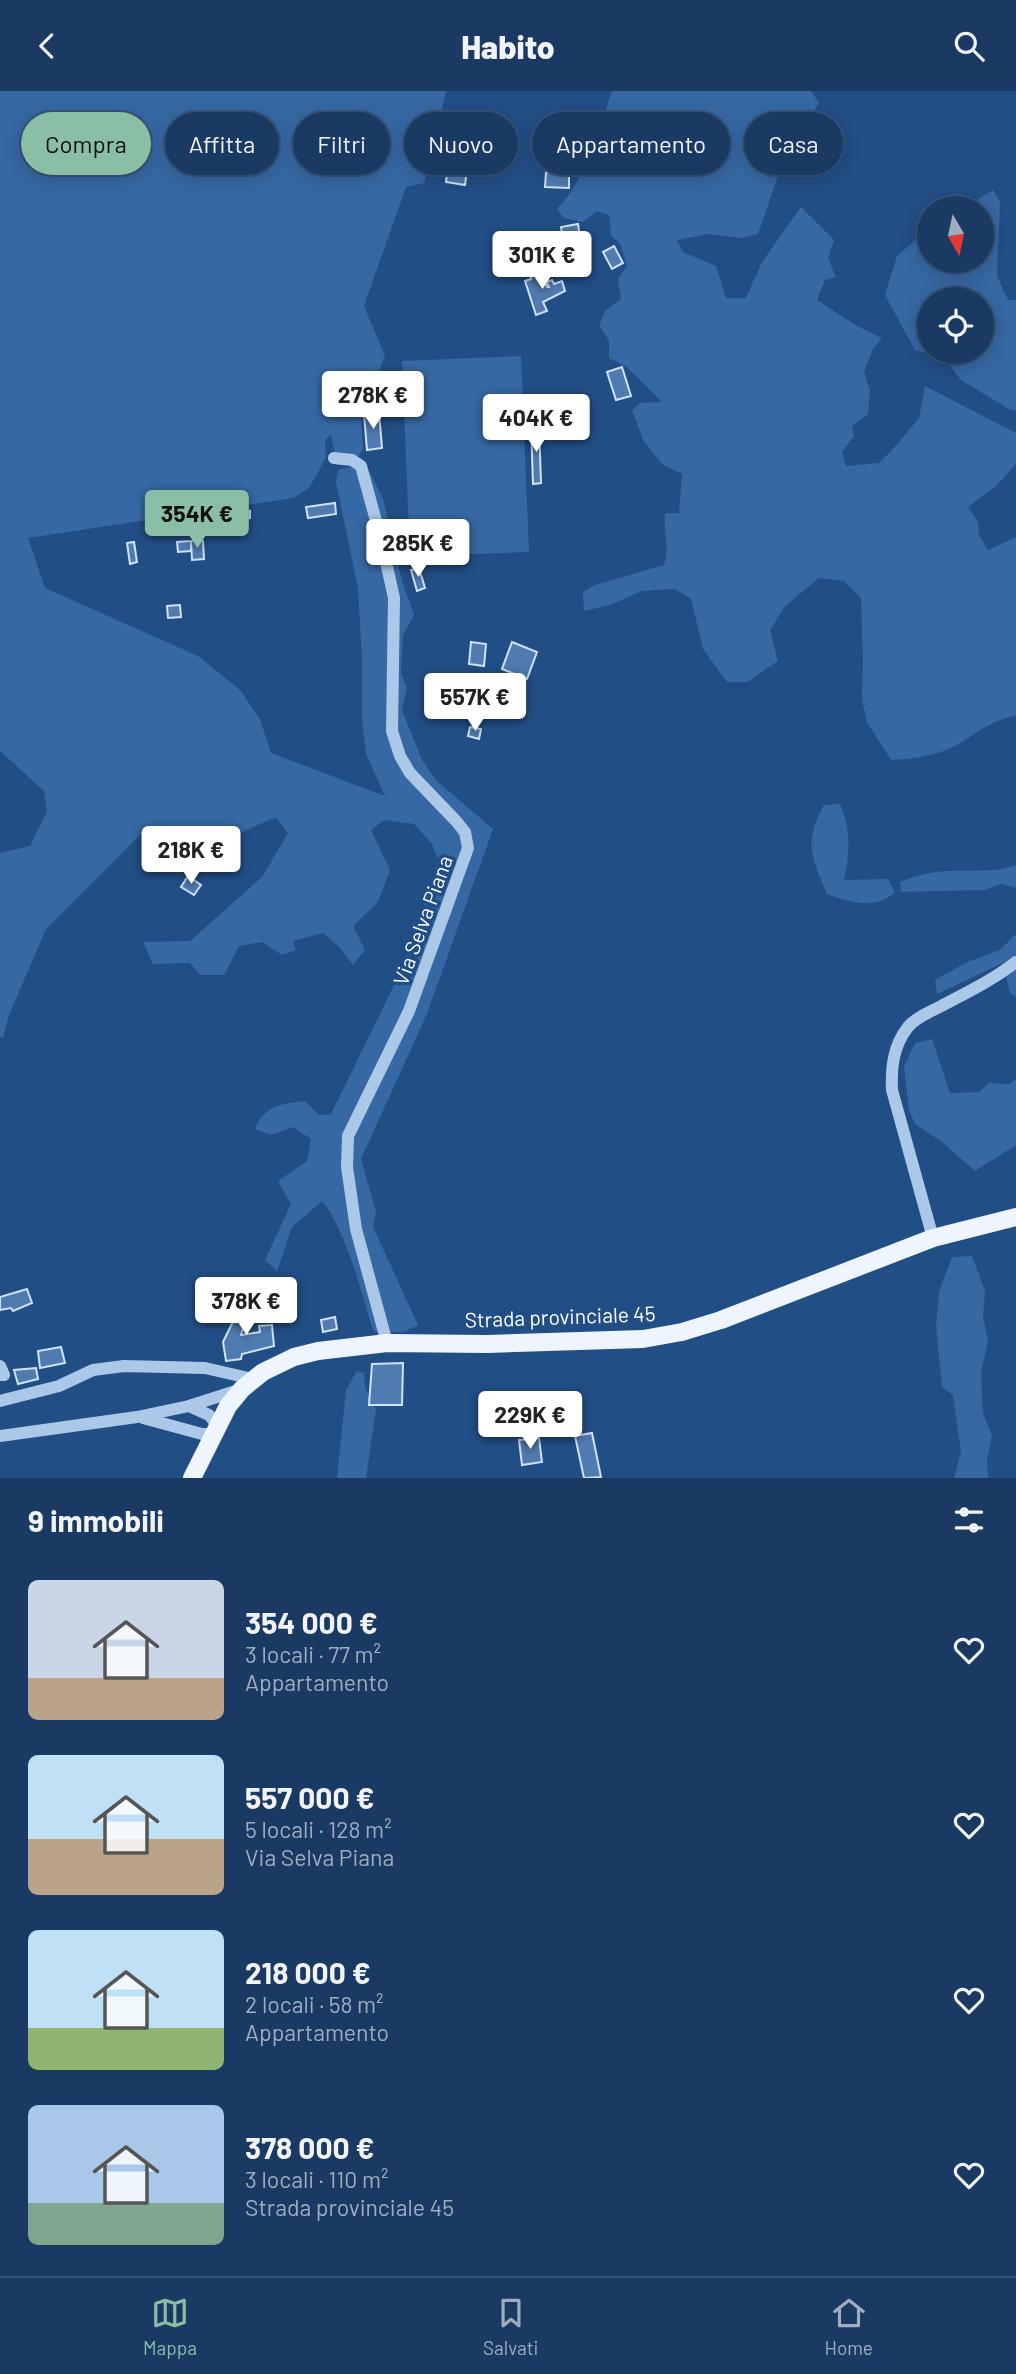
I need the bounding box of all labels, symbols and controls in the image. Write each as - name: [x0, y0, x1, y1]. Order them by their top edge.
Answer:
- icon: back: [28, 27, 66, 65]
- text: Habito: [461, 27, 555, 65]
- icon: search: [950, 27, 988, 65]
- chip: Compra: [21, 112, 151, 175]
- chip: Affitta: [165, 112, 279, 175]
- chip: Filtri: [293, 112, 390, 175]
- chip: Nuovo: [404, 112, 518, 175]
- chip: Appartamento: [532, 112, 730, 175]
- chip: Casa: [744, 112, 843, 175]
- north arrow: [917, 196, 994, 273]
- map controls: [917, 196, 994, 364]
- pin: 301K €: [485, 231, 599, 291]
- text: 301K €: [509, 240, 576, 268]
- button: locate: [917, 287, 994, 364]
- pin: 278K €: [316, 371, 430, 431]
- text: 278K €: [338, 380, 408, 408]
- pin: 404K €: [479, 395, 593, 454]
- text: 404K €: [499, 403, 573, 431]
- pin: 354K €: [140, 491, 254, 550]
- text: 354K €: [161, 499, 233, 527]
- pin: 285K €: [361, 519, 475, 579]
- text: 285K €: [382, 528, 454, 556]
- pin: 557K €: [418, 673, 532, 733]
- text: 557K €: [440, 682, 510, 710]
- pin: 218K €: [134, 827, 248, 886]
- text: 218K €: [158, 835, 224, 863]
- street label: Via Selva Piana: [387, 852, 457, 988]
- pin: 378K €: [189, 1277, 303, 1337]
- text: 378K €: [211, 1286, 281, 1314]
- street label: Strada provinciale 45: [464, 1300, 656, 1332]
- pin: 229K €: [473, 1391, 587, 1451]
- text: 229K €: [494, 1400, 566, 1428]
- icon: filters: [950, 1501, 988, 1539]
- text: 9 immobili: [28, 1502, 164, 1538]
- text: 354 000 €: [245, 1604, 378, 1640]
- icon: home: [84, 1608, 168, 1692]
- icon: heart: [950, 1631, 988, 1669]
- text: 3 locali · 77 m²: [245, 1640, 381, 1668]
- text: Appartamento: [245, 1668, 389, 1696]
- text: 557 000 €: [245, 1779, 375, 1815]
- icon: home: [84, 1783, 168, 1867]
- icon: heart: [950, 1806, 988, 1844]
- text: 5 locali · 128 m²: [245, 1815, 392, 1843]
- text: Via Selva Piana: [245, 1843, 394, 1871]
- text: 218 000 €: [245, 1954, 371, 1990]
- icon: home: [84, 1958, 168, 2042]
- icon: heart: [950, 1981, 988, 2019]
- text: 2 locali · 58 m²: [245, 1990, 384, 2018]
- text: Appartamento: [245, 2018, 389, 2046]
- text: 378 000 €: [245, 2129, 375, 2165]
- icon: home: [84, 2133, 168, 2217]
- icon: heart: [950, 2156, 988, 2194]
- text: 3 locali · 110 m²: [245, 2165, 388, 2193]
- text: Strada provinciale 45: [245, 2193, 454, 2221]
- tab: Mappa: [143, 2294, 197, 2359]
- tab: Salvati: [483, 2294, 538, 2359]
- tab: Home: [824, 2294, 873, 2359]

